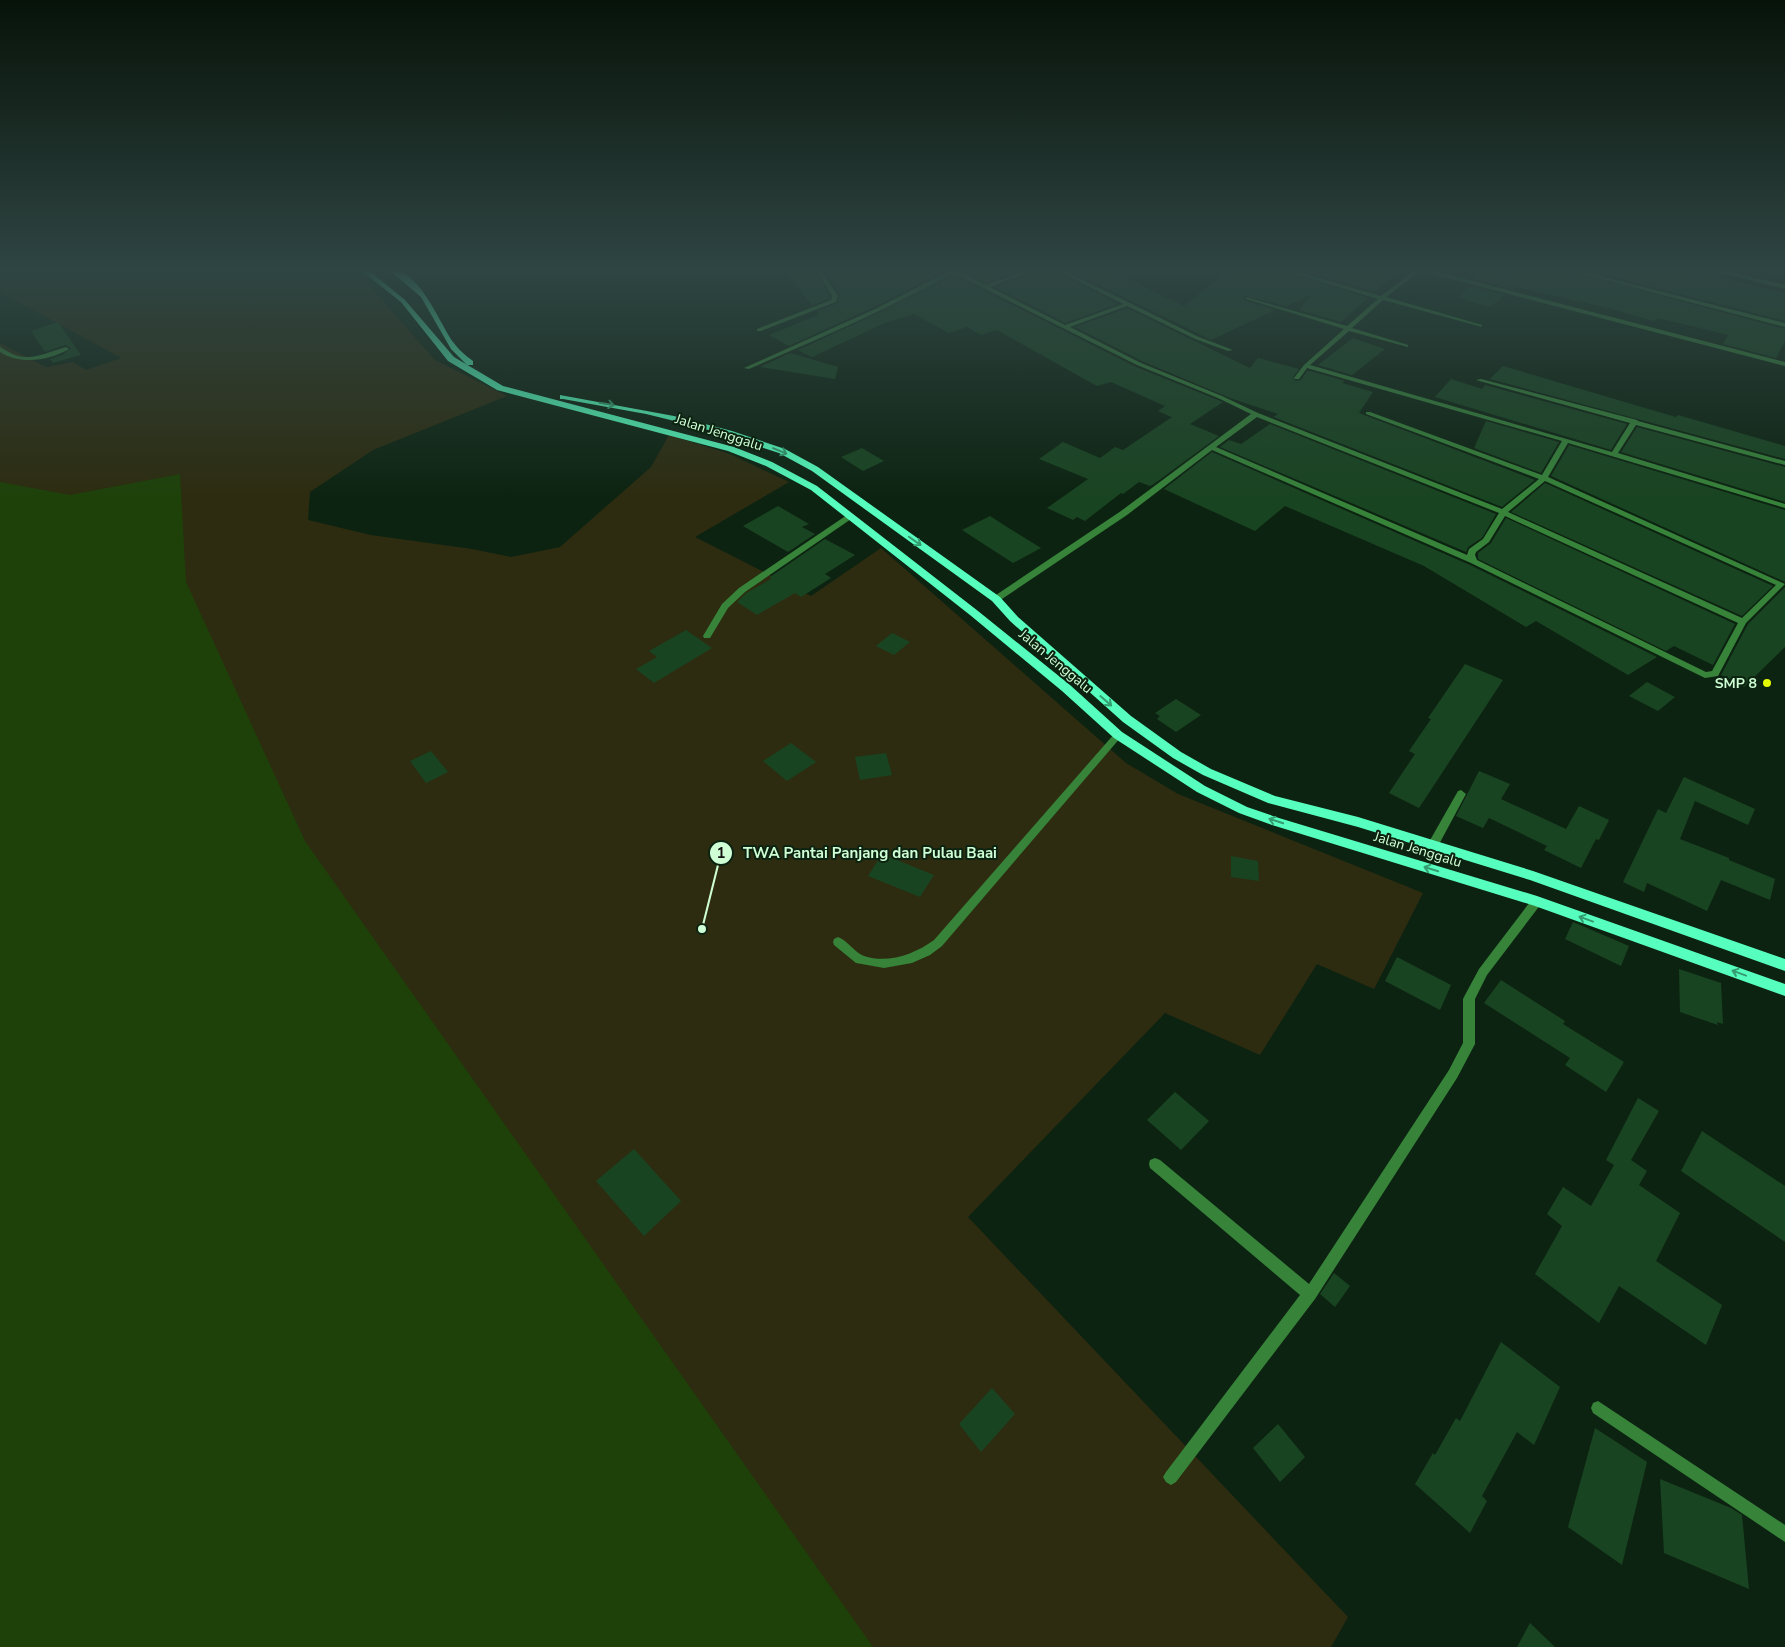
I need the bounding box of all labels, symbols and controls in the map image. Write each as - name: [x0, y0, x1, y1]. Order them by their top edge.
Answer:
- one-way arrow: [599, 400, 615, 410]
- street label: Jalan Jenggalu: [672, 409, 765, 456]
- one-way arrow: [773, 448, 788, 457]
- one-way arrow: [908, 536, 921, 547]
- street label: Jalan Jenggalu: [1014, 624, 1097, 698]
- place label: SMP 8: [1715, 674, 1757, 693]
- marker: SMP 8: [1761, 677, 1773, 689]
- one-way arrow: [1100, 695, 1113, 707]
- one-way arrow: [1268, 816, 1284, 826]
- street label: Jalan Jenggalu: [1371, 827, 1464, 872]
- callout: TWA Pantai Panjang dan Pulau Baai: [708, 838, 1007, 868]
- text: 1: [716, 843, 726, 863]
- text: TWA Pantai Panjang dan Pulau Baai: [743, 843, 997, 863]
- one-way arrow: [1424, 863, 1440, 873]
- one-way arrow: [1578, 913, 1594, 923]
- one-way arrow: [1732, 968, 1747, 977]

